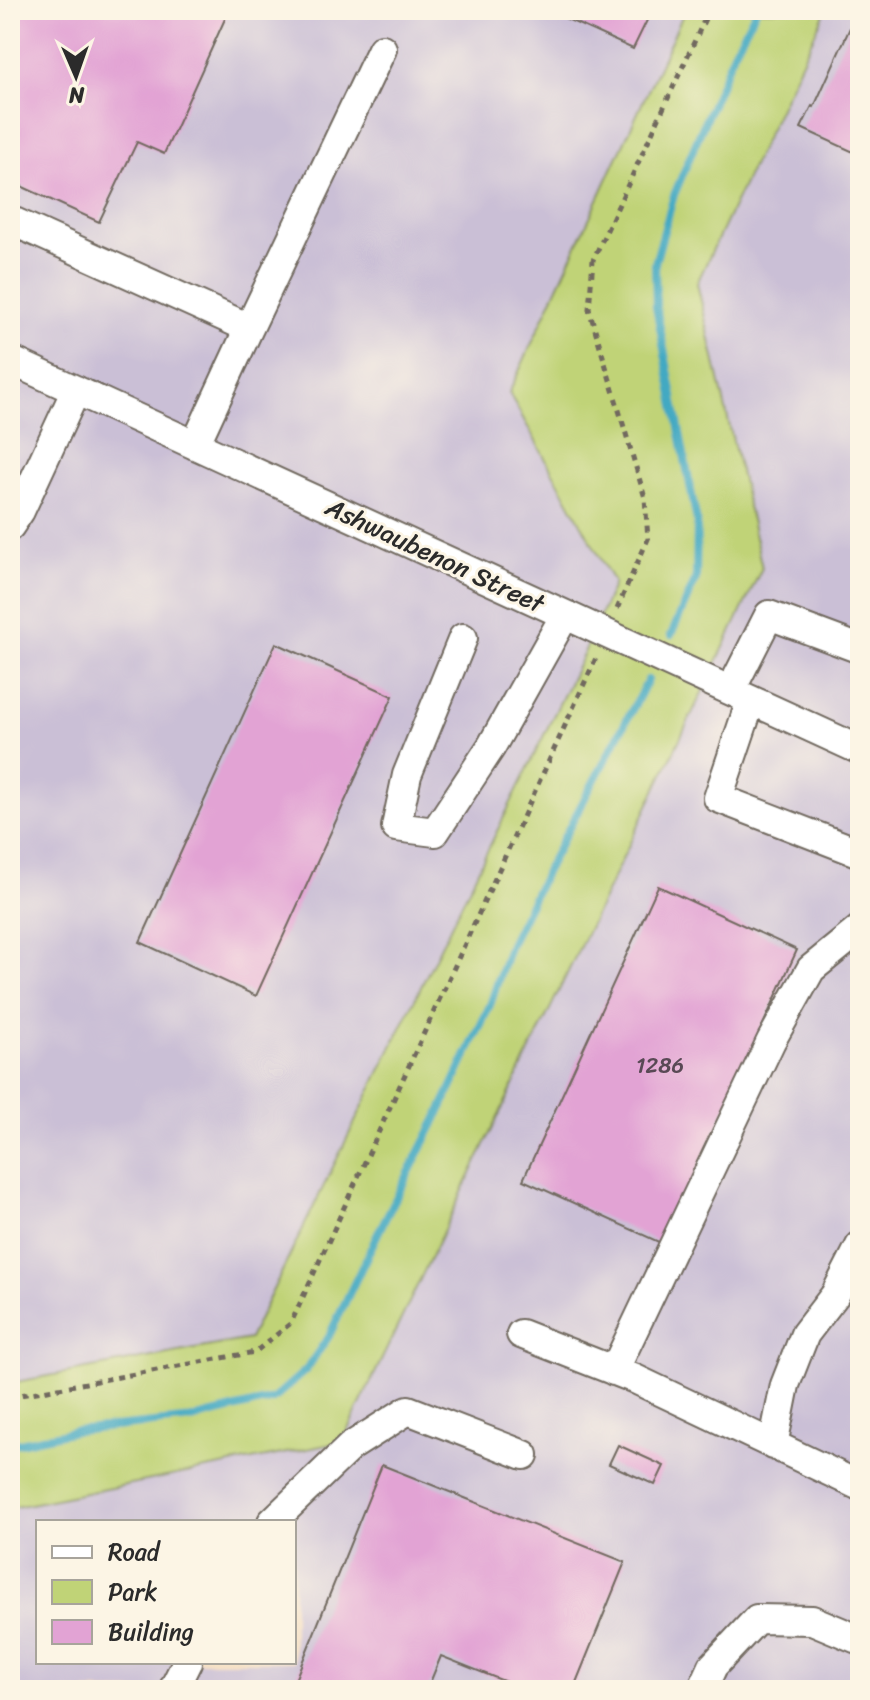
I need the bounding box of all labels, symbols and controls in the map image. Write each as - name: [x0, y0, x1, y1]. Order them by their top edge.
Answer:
- north arrow: [36, 36, 116, 116]
- text: N: [68, 76, 86, 115]
- street label: Ashwaubenon Street: [317, 484, 554, 627]
- house number: 1286: [636, 1046, 684, 1085]
- legend: [36, 1520, 296, 1664]
- text: Road: [108, 1531, 162, 1573]
- text: Park: [108, 1571, 157, 1613]
- text: Building: [108, 1611, 194, 1653]

